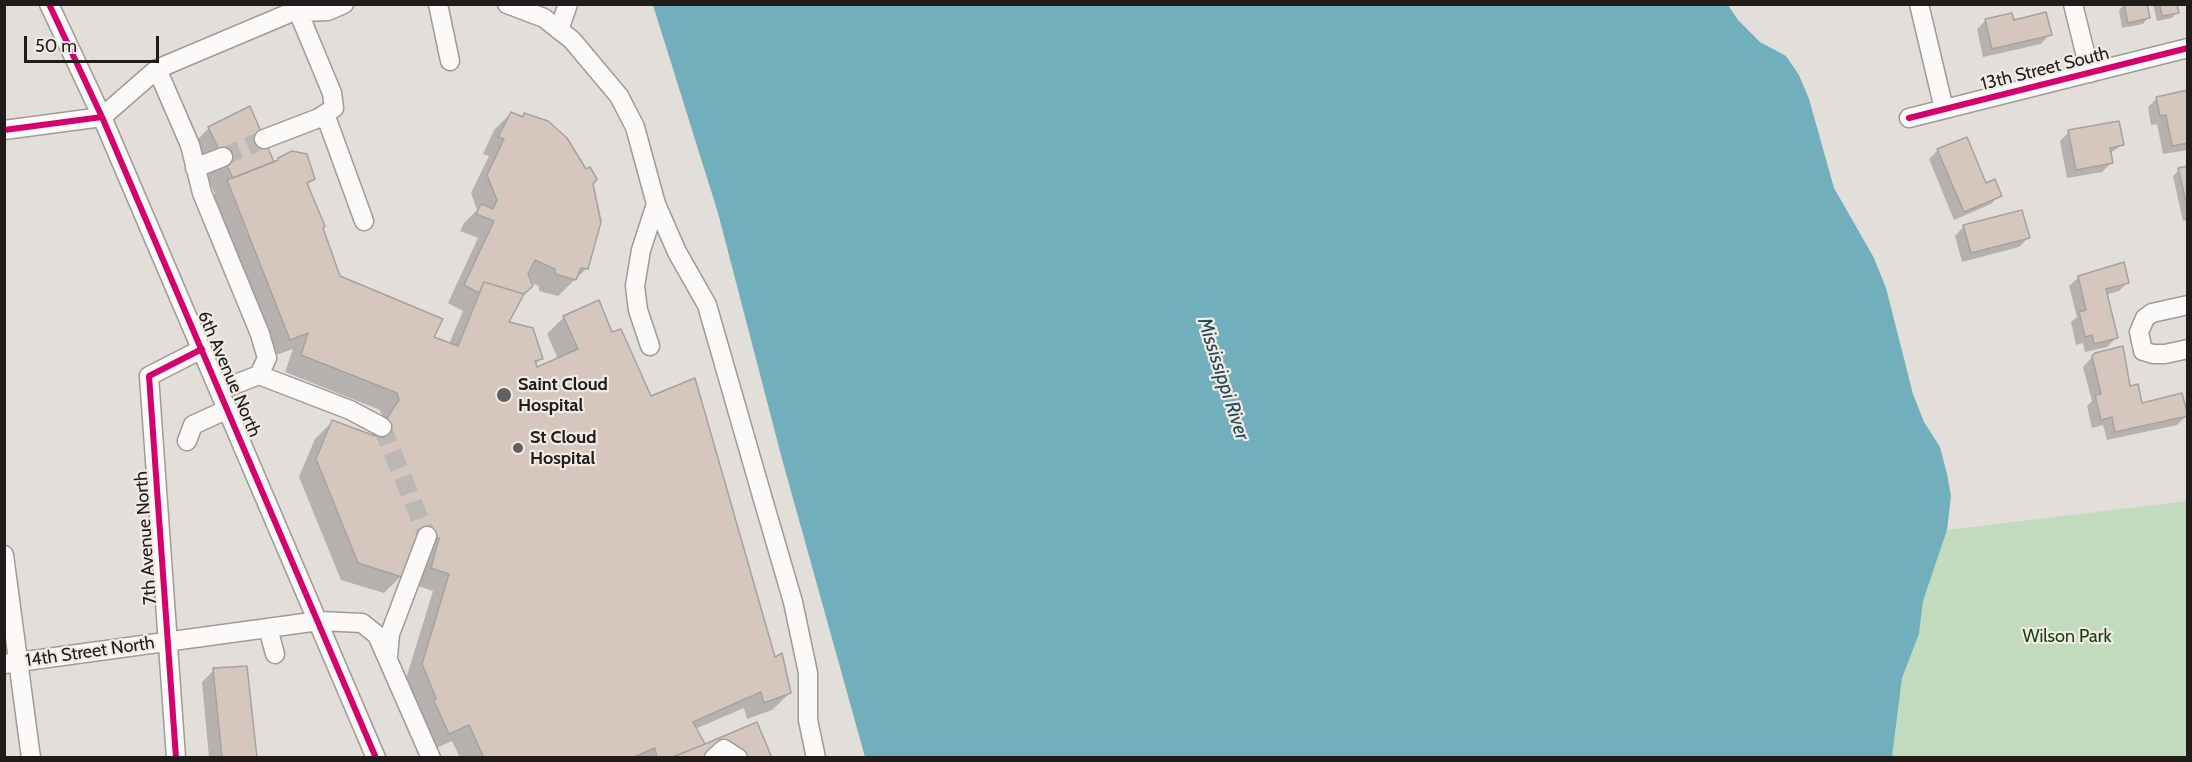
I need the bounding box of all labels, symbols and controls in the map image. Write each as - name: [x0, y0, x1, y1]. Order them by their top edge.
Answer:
- scale bar: [27, 24, 162, 62]
- text: 50 m: [35, 35, 77, 57]
- street label: 13th Street South: [1979, 43, 2111, 95]
- street label: 6th Avenue North: [193, 308, 265, 440]
- water label: Mississippi River: [1192, 315, 1254, 443]
- place label: Saint Cloud Hospital: [518, 374, 608, 416]
- marker: Saint Cloud Hospital: [495, 386, 513, 404]
- place label: St Cloud Hospital: [530, 427, 597, 470]
- marker: St Cloud Hospital: [511, 441, 525, 455]
- street label: 7th Avenue North: [131, 470, 161, 606]
- park label: Wilson Park: [2023, 626, 2111, 648]
- street label: 14th Street North: [24, 632, 156, 672]

